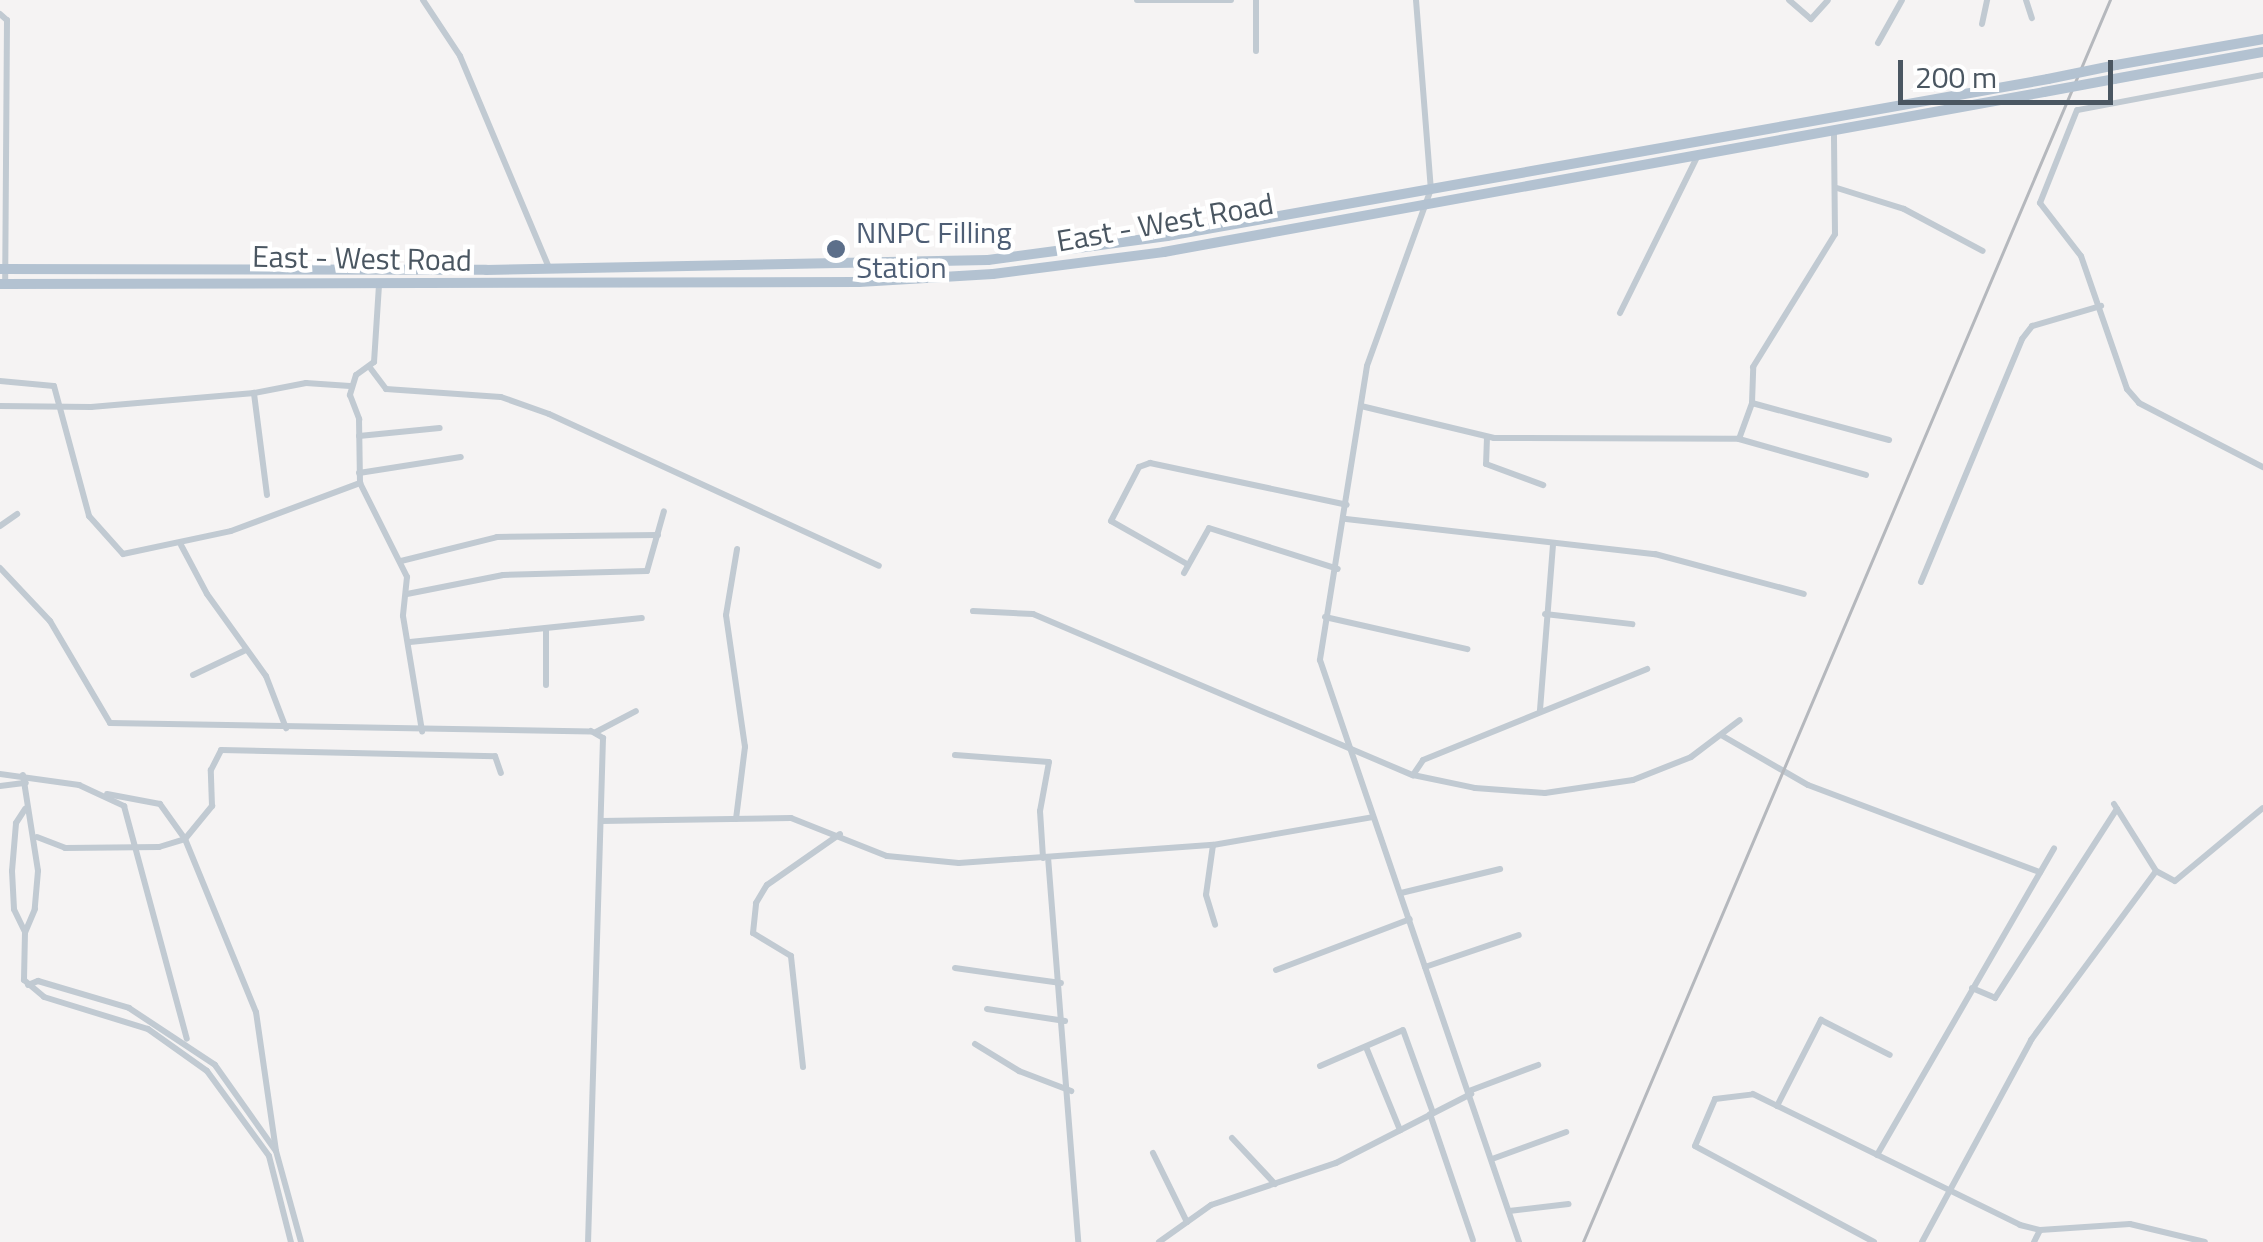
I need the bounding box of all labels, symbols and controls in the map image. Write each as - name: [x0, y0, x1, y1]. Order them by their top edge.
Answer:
- scale bar: [1903, 40, 2118, 102]
- text: 200 m: [1915, 54, 1997, 100]
- street label: East - West Road: [1054, 185, 1276, 259]
- place label: NNPC Filling Station: [856, 214, 1012, 284]
- street label: East - West Road: [252, 238, 472, 278]
- marker: NNPC Filling Station: [825, 238, 847, 260]

